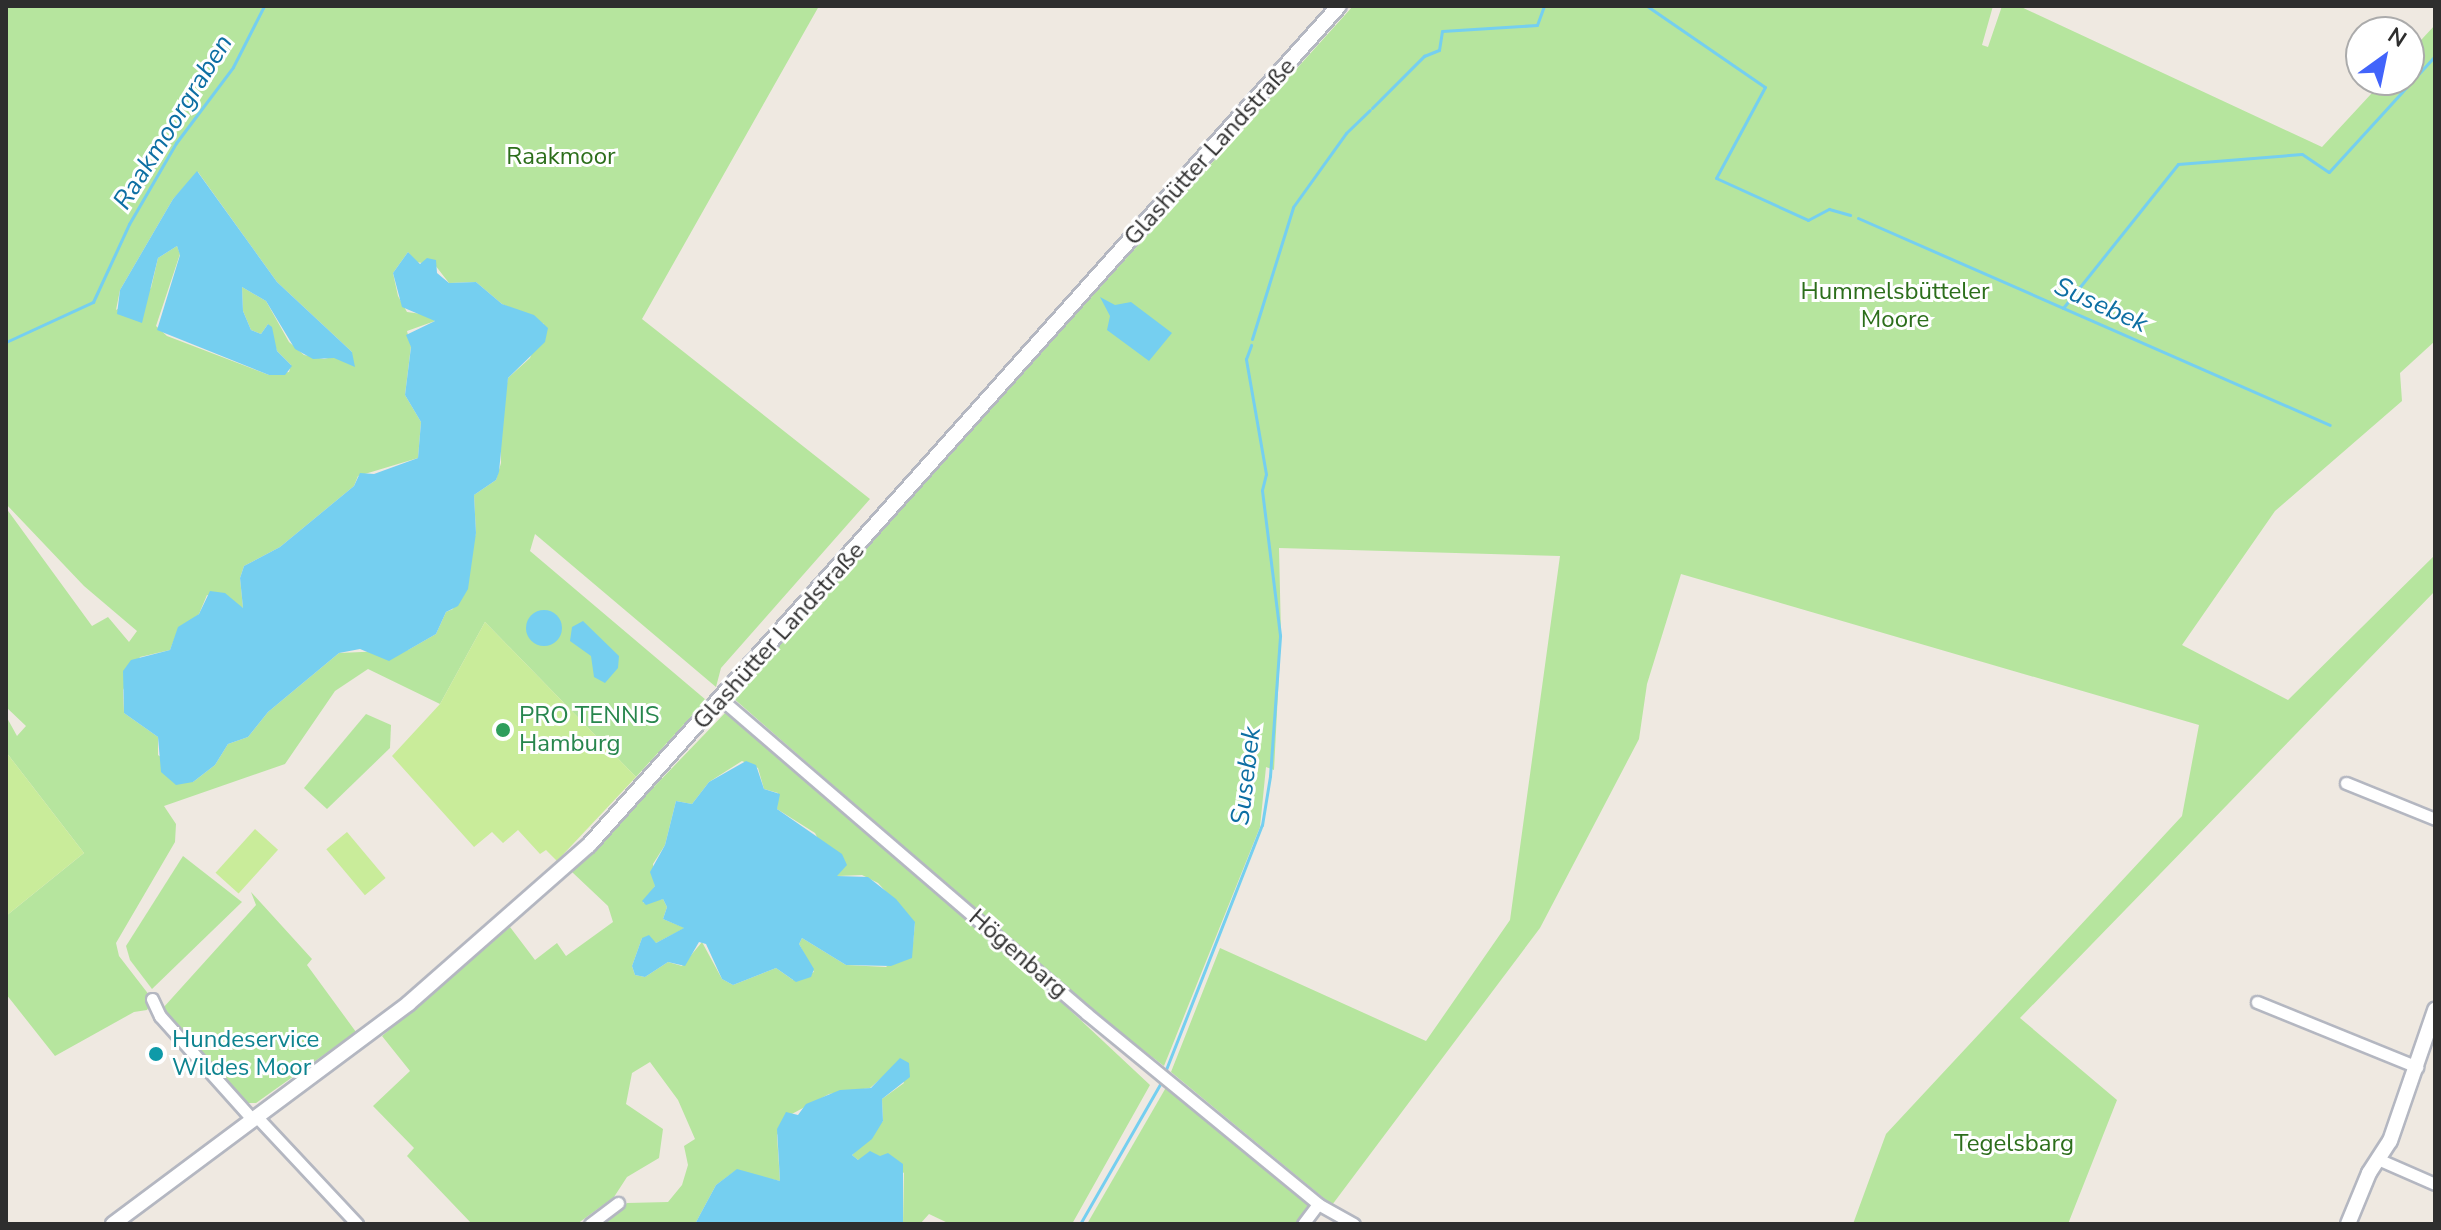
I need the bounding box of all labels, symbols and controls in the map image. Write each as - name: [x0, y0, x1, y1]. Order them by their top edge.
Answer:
- north arrow: [2345, 16, 2425, 96]
- text: N: [2382, 20, 2412, 55]
- water label: Raakmoorgraben: [107, 29, 239, 215]
- street label: Glashütter Landstraße: [1118, 53, 1302, 251]
- park label: Raakmoor: [506, 143, 616, 171]
- water label: Susebek: [2049, 271, 2153, 339]
- park label: Hummelsbütteler Moore: [1800, 278, 1990, 334]
- street label: Glashütter Landstraße: [687, 537, 871, 735]
- place label: PRO TENNIS Hamburg: [519, 702, 660, 758]
- marker: PRO TENNIS Hamburg: [494, 721, 512, 739]
- water label: Susebek: [1224, 725, 1268, 827]
- street label: Högenbarg: [963, 903, 1073, 1005]
- place label: Hundeservice Wildes Moor: [172, 1026, 319, 1082]
- marker: Hundeservice Wildes Moor: [147, 1045, 165, 1063]
- park label: Tegelsbarg: [1954, 1130, 2074, 1158]

